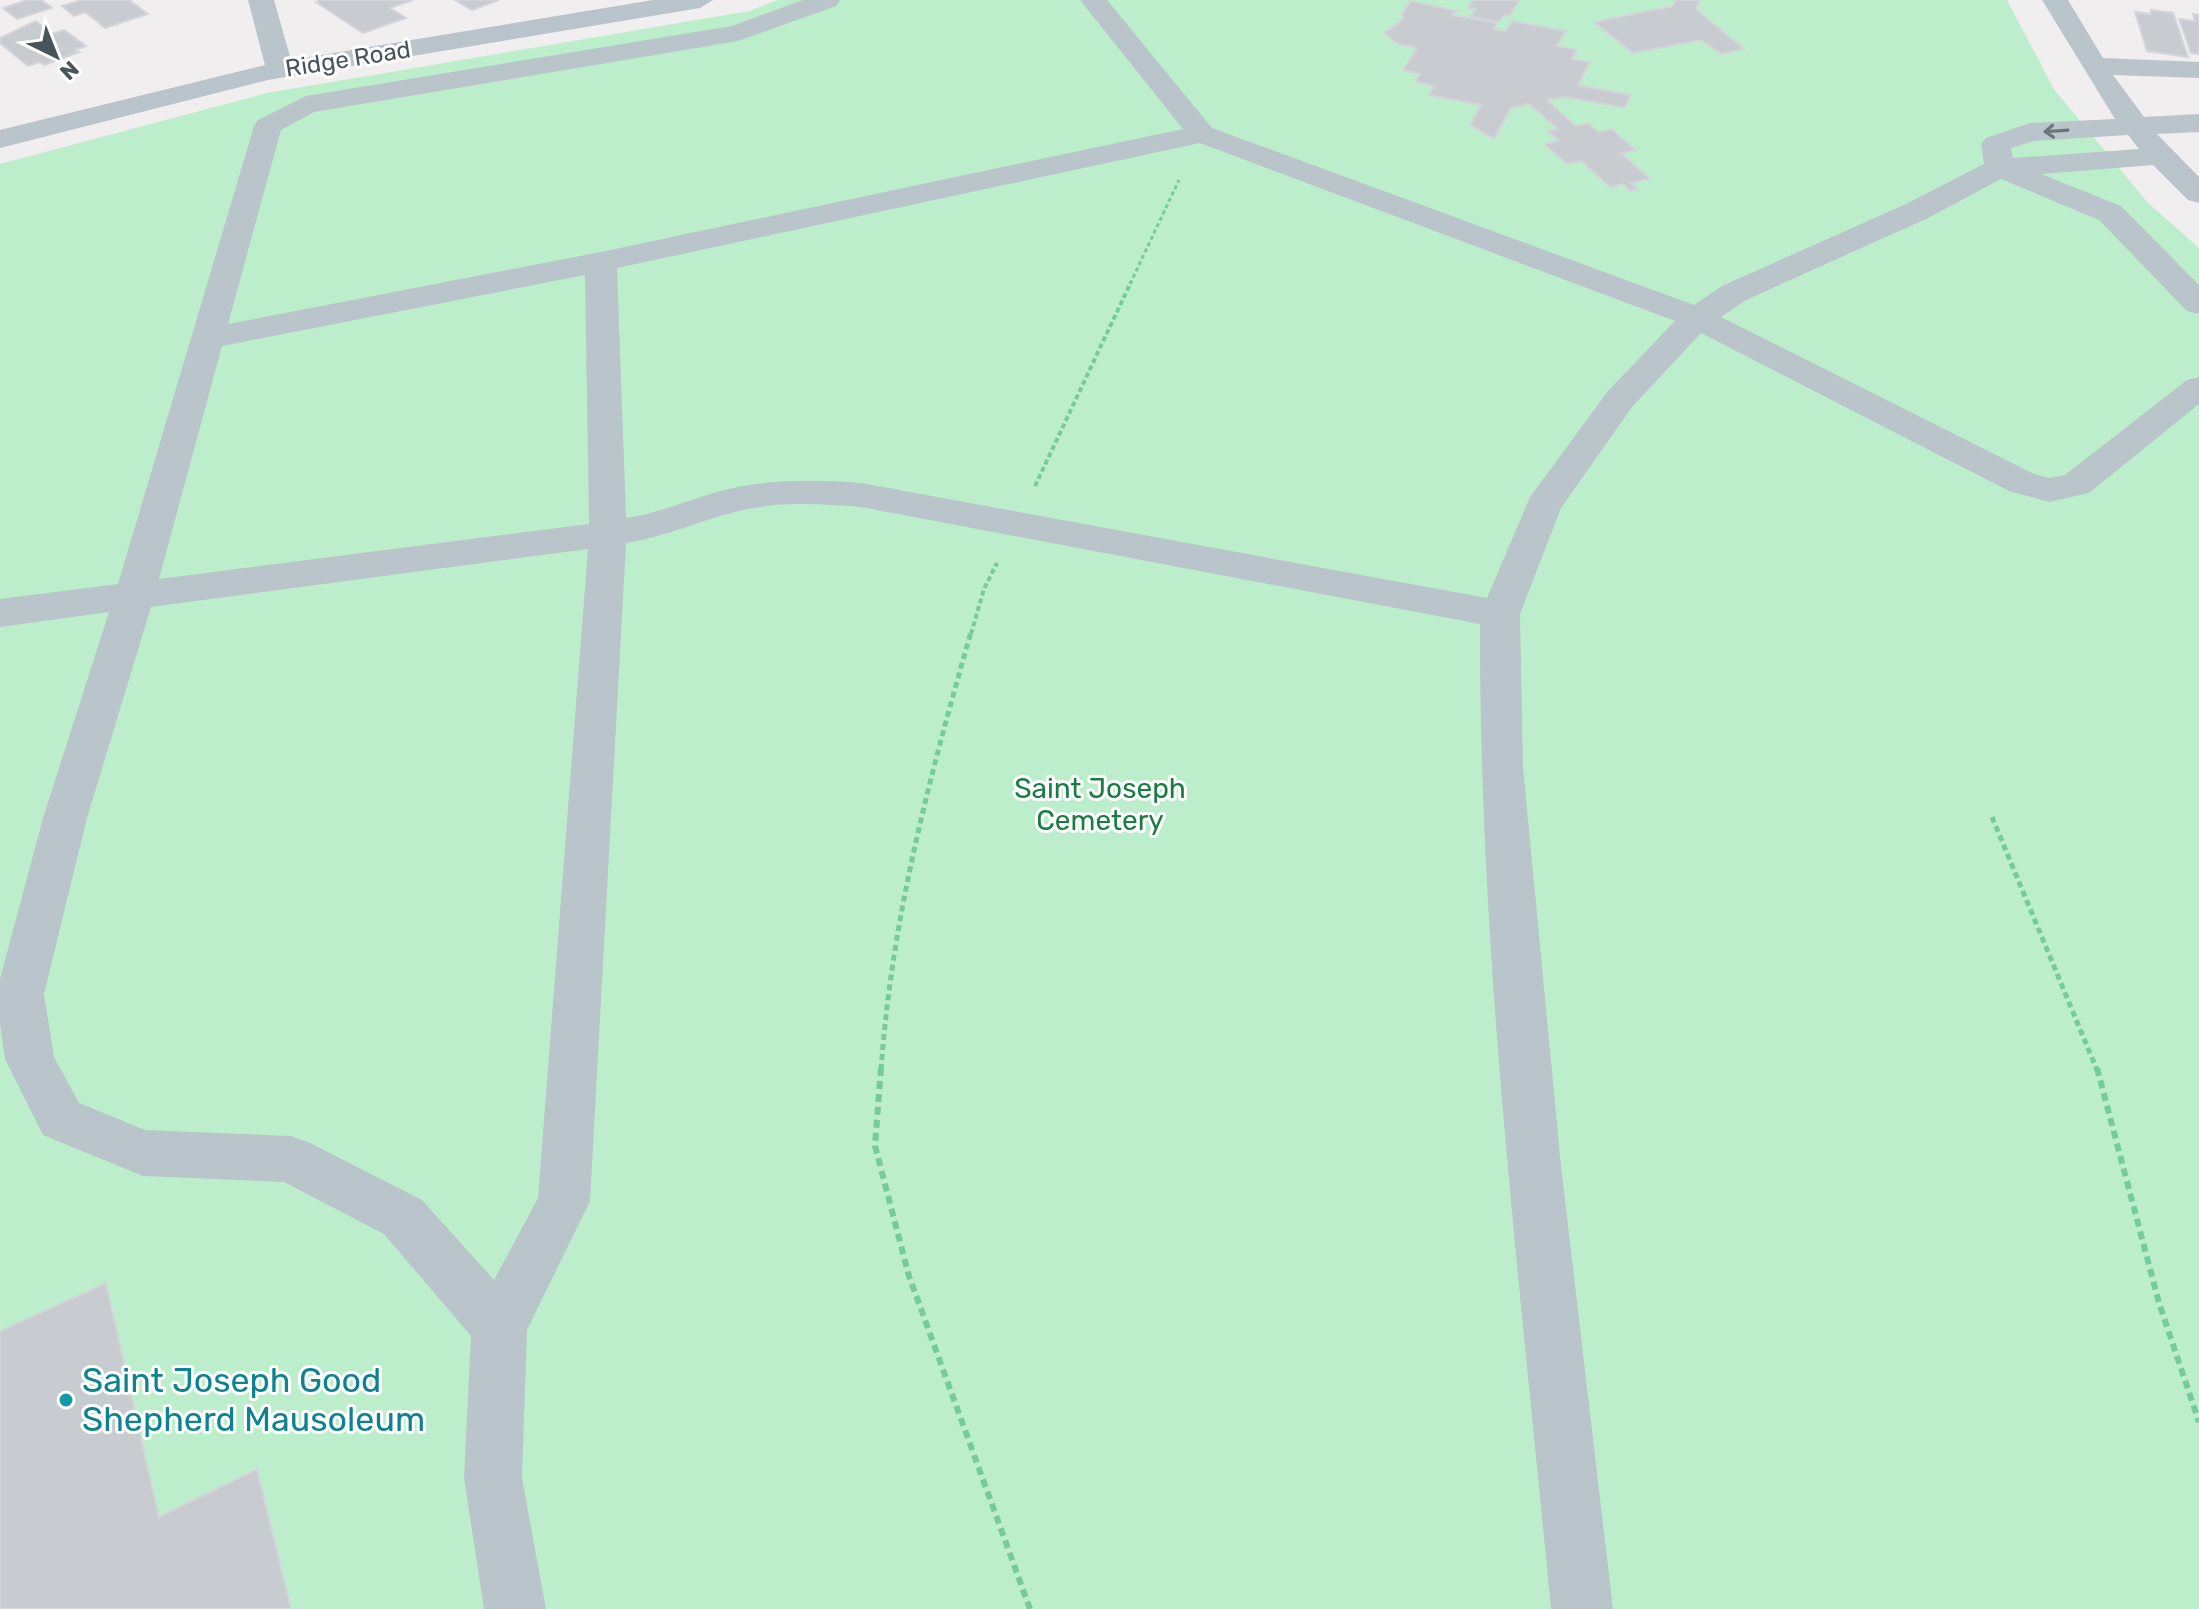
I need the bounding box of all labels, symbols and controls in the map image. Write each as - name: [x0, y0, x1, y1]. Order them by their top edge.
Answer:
- north arrow: [16, 16, 96, 96]
- street label: Ridge Road: [283, 35, 413, 83]
- text: N: [54, 55, 84, 86]
- one-way arrow: [2043, 123, 2070, 138]
- park label: Saint Joseph Cemetery: [1014, 772, 1186, 837]
- place label: Saint Joseph Good Shepherd Mausoleum: [82, 1360, 425, 1440]
- marker: Saint Joseph Good Shepherd Mausoleum: [57, 1391, 75, 1409]

